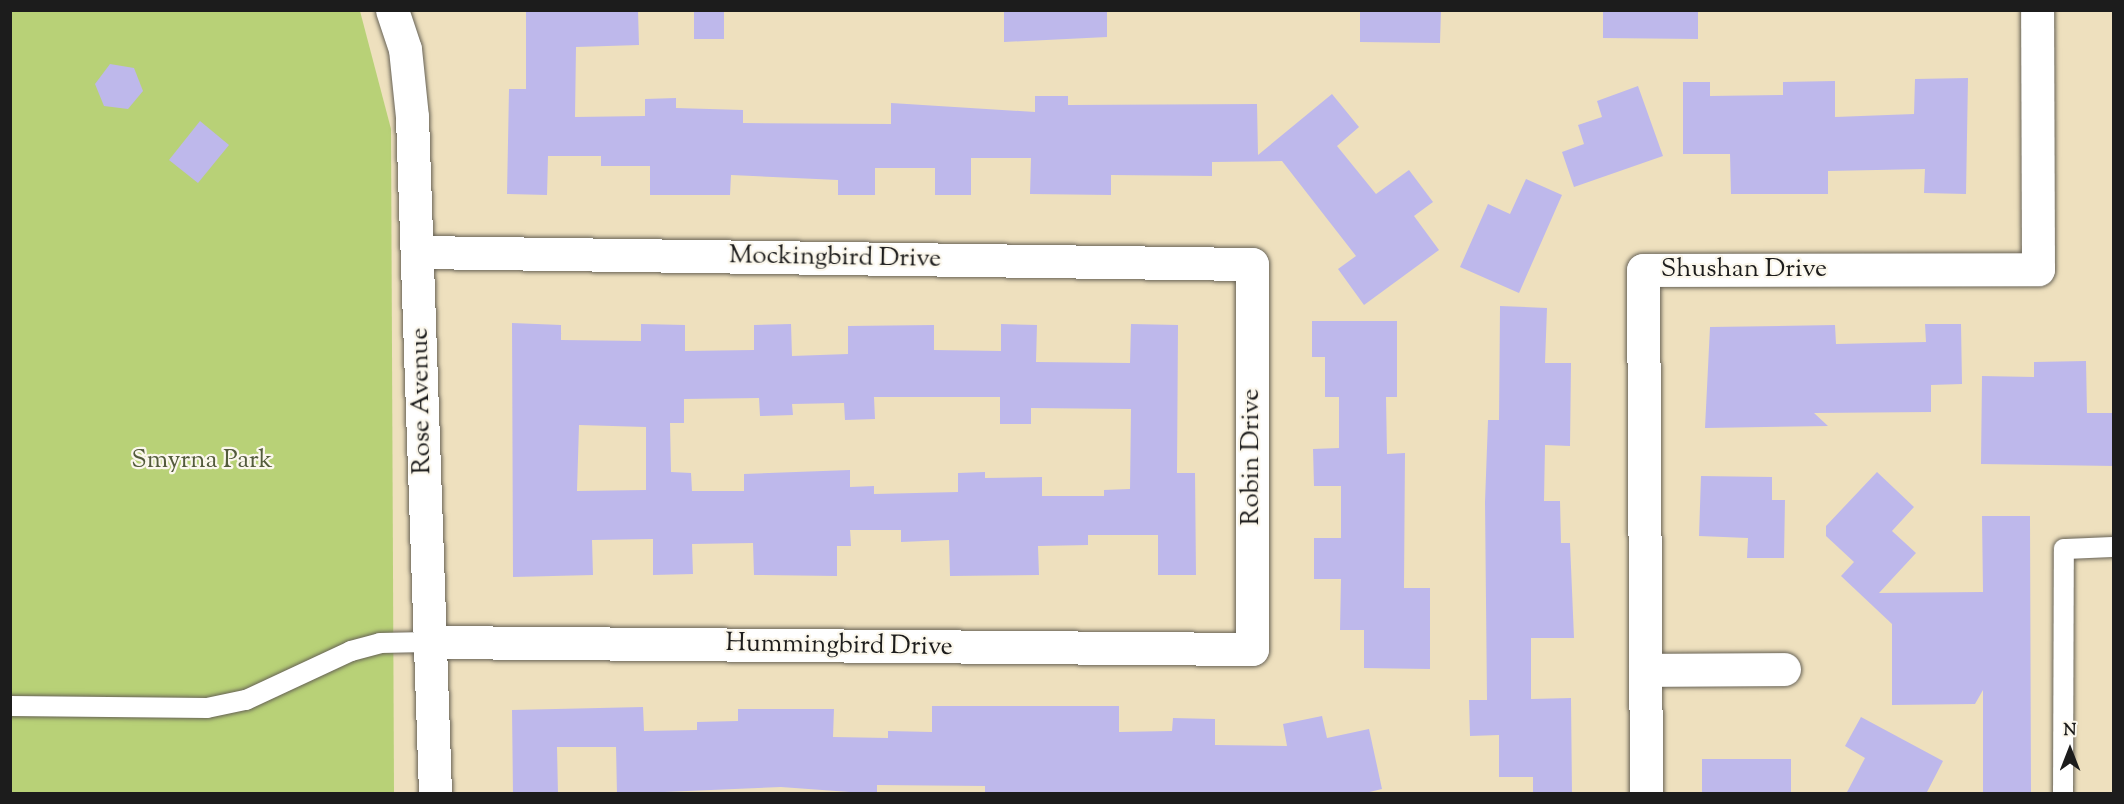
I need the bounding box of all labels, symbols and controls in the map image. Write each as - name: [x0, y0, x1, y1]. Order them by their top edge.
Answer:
- street label: Mockingbird Drive: [729, 241, 941, 275]
- street label: Shushan Drive: [1661, 254, 1827, 286]
- street label: Rose Avenue: [405, 327, 439, 475]
- street label: Robin Drive: [1236, 389, 1268, 525]
- park label: Smyrna Park: [131, 445, 273, 477]
- street label: Hummingbird Drive: [725, 628, 953, 664]
- north arrow: [2040, 720, 2100, 780]
- text: N: [2064, 720, 2076, 743]

